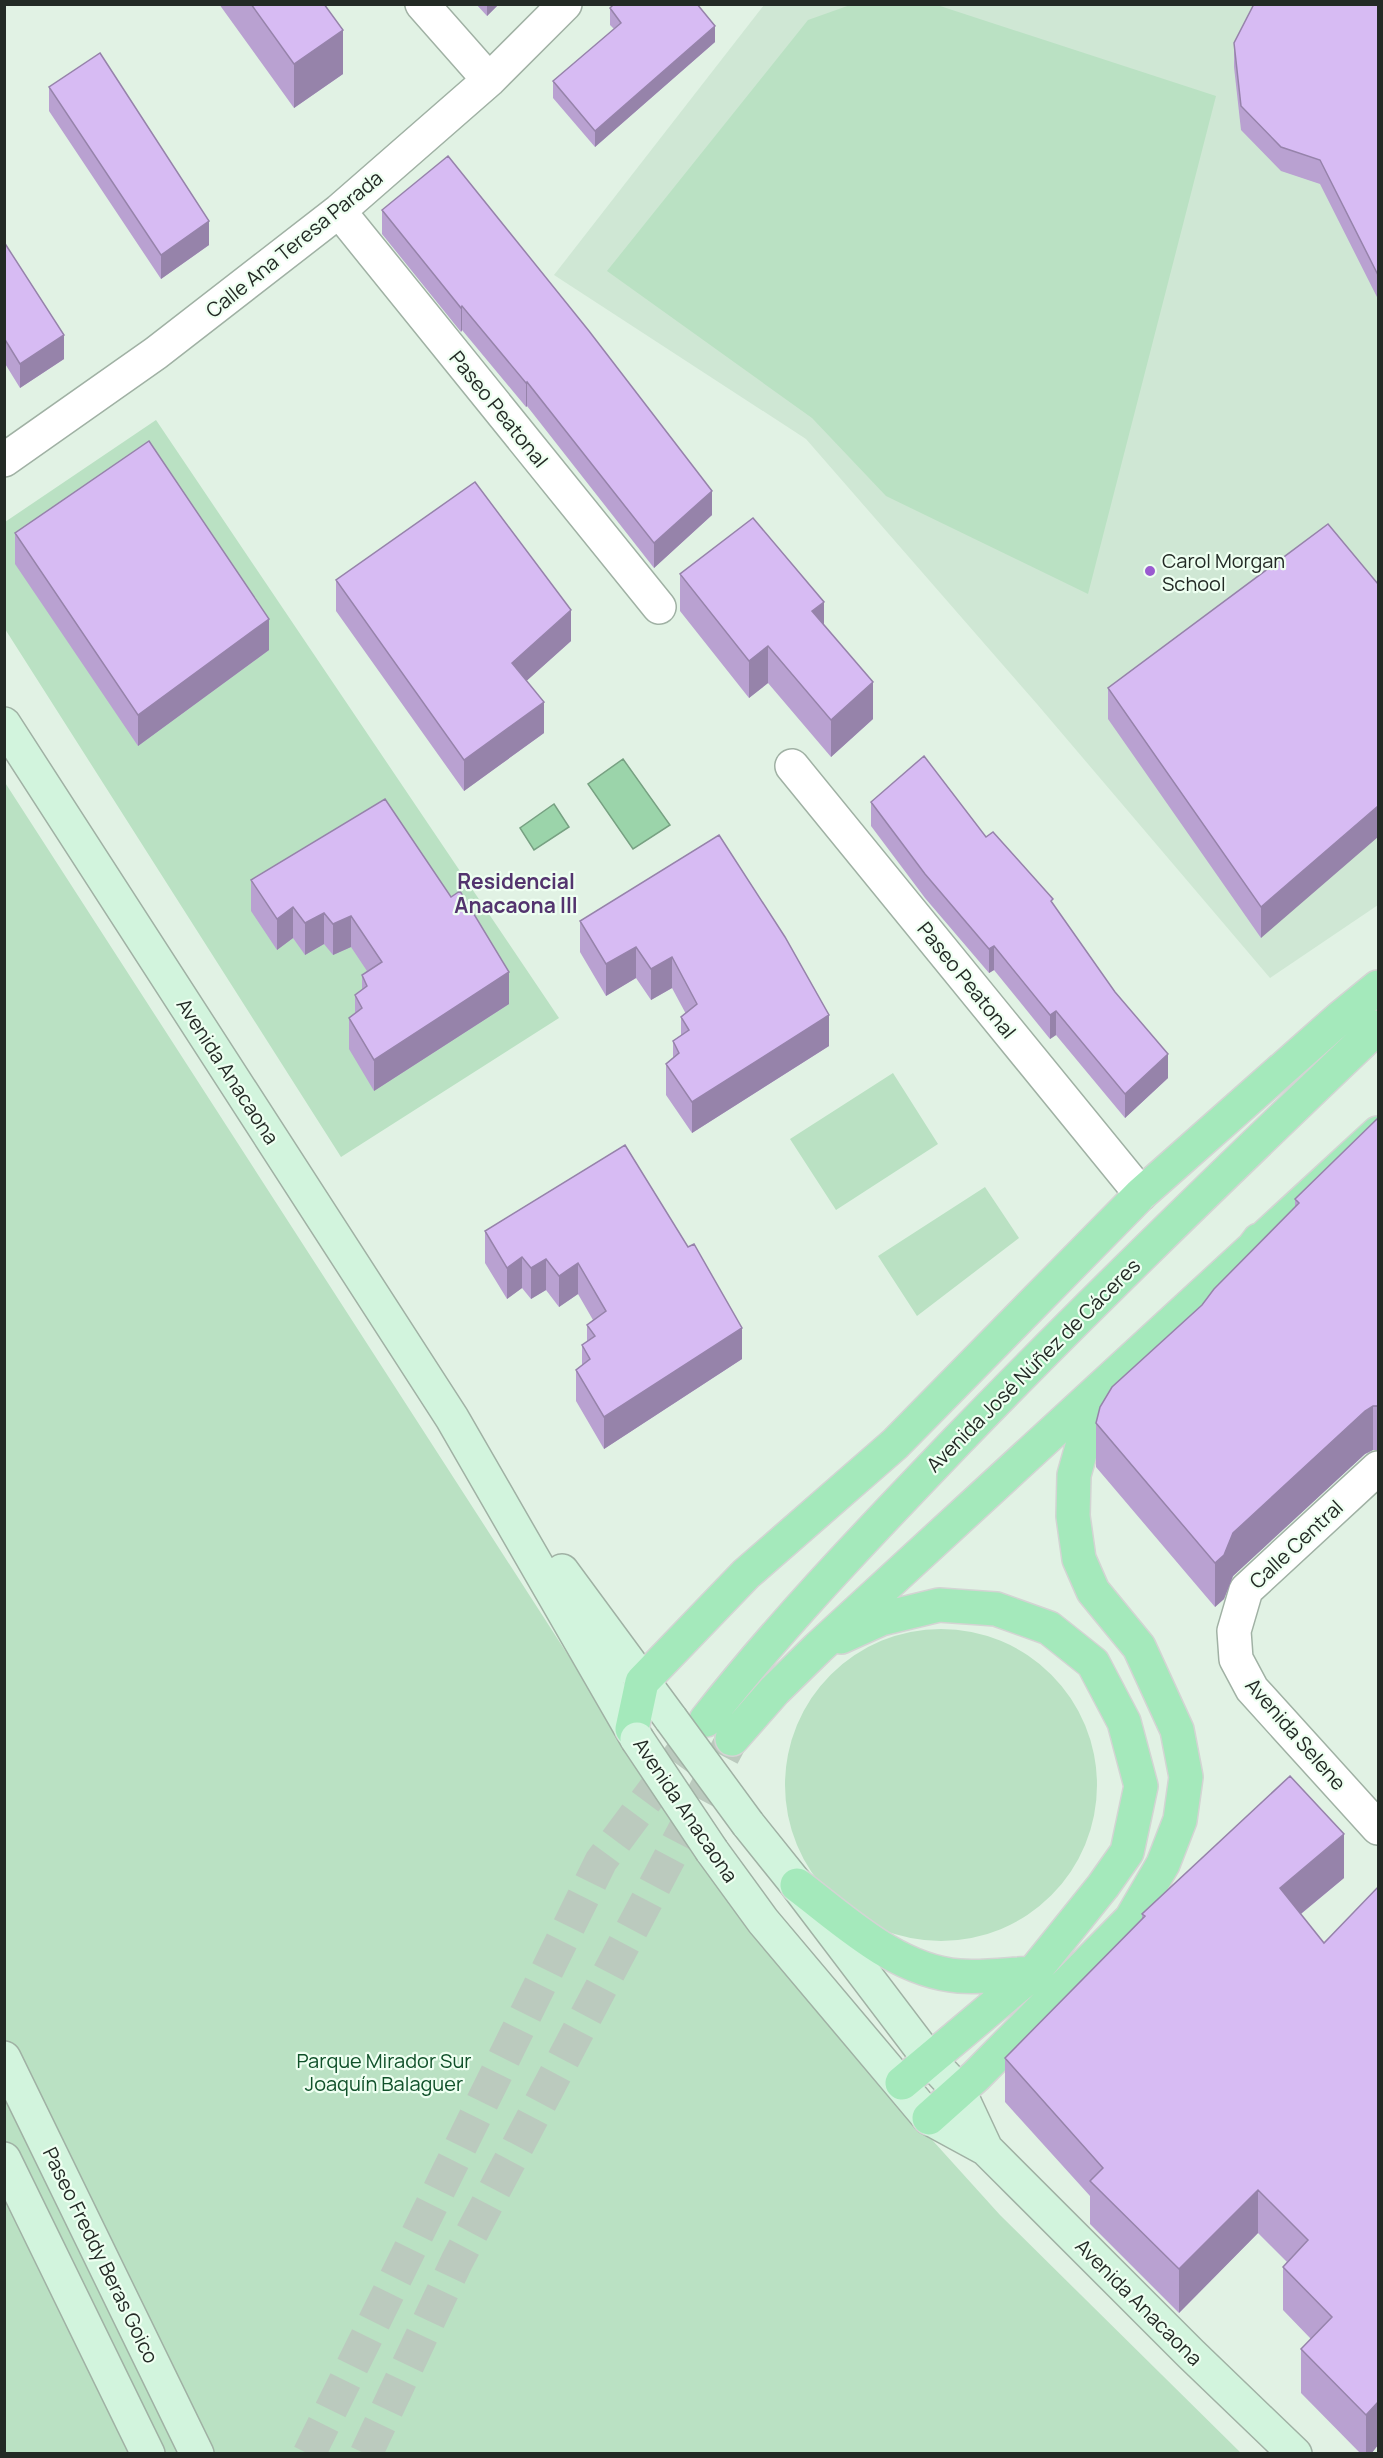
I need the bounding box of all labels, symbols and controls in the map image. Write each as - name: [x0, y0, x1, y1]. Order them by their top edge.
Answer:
- street label: Calle Ana Teresa Parada: [200, 164, 388, 324]
- street label: Paseo Peatonal: [444, 345, 554, 473]
- place label: Carol Morgan School: [1162, 547, 1285, 597]
- marker: Carol Morgan School: [1143, 564, 1157, 578]
- district label: Residencial Anacaona III: [454, 867, 578, 919]
- street label: Paseo Peatonal: [912, 916, 1022, 1044]
- street label: Avenida Anacaona: [171, 993, 285, 1149]
- street label: Avenida José Núñez de Cáceres: [920, 1252, 1146, 1478]
- street label: Calle Central: [1243, 1494, 1349, 1594]
- street label: Avenida Selene: [1240, 1672, 1352, 1796]
- street label: Avenida Anacaona: [628, 1732, 744, 1888]
- park label: Parque Mirador Sur Joaquín Balaguer: [296, 2047, 472, 2097]
- street label: Paseo Freddy Beras Goico: [37, 2142, 165, 2368]
- street label: Avenida Anacaona: [1070, 2233, 1208, 2371]

